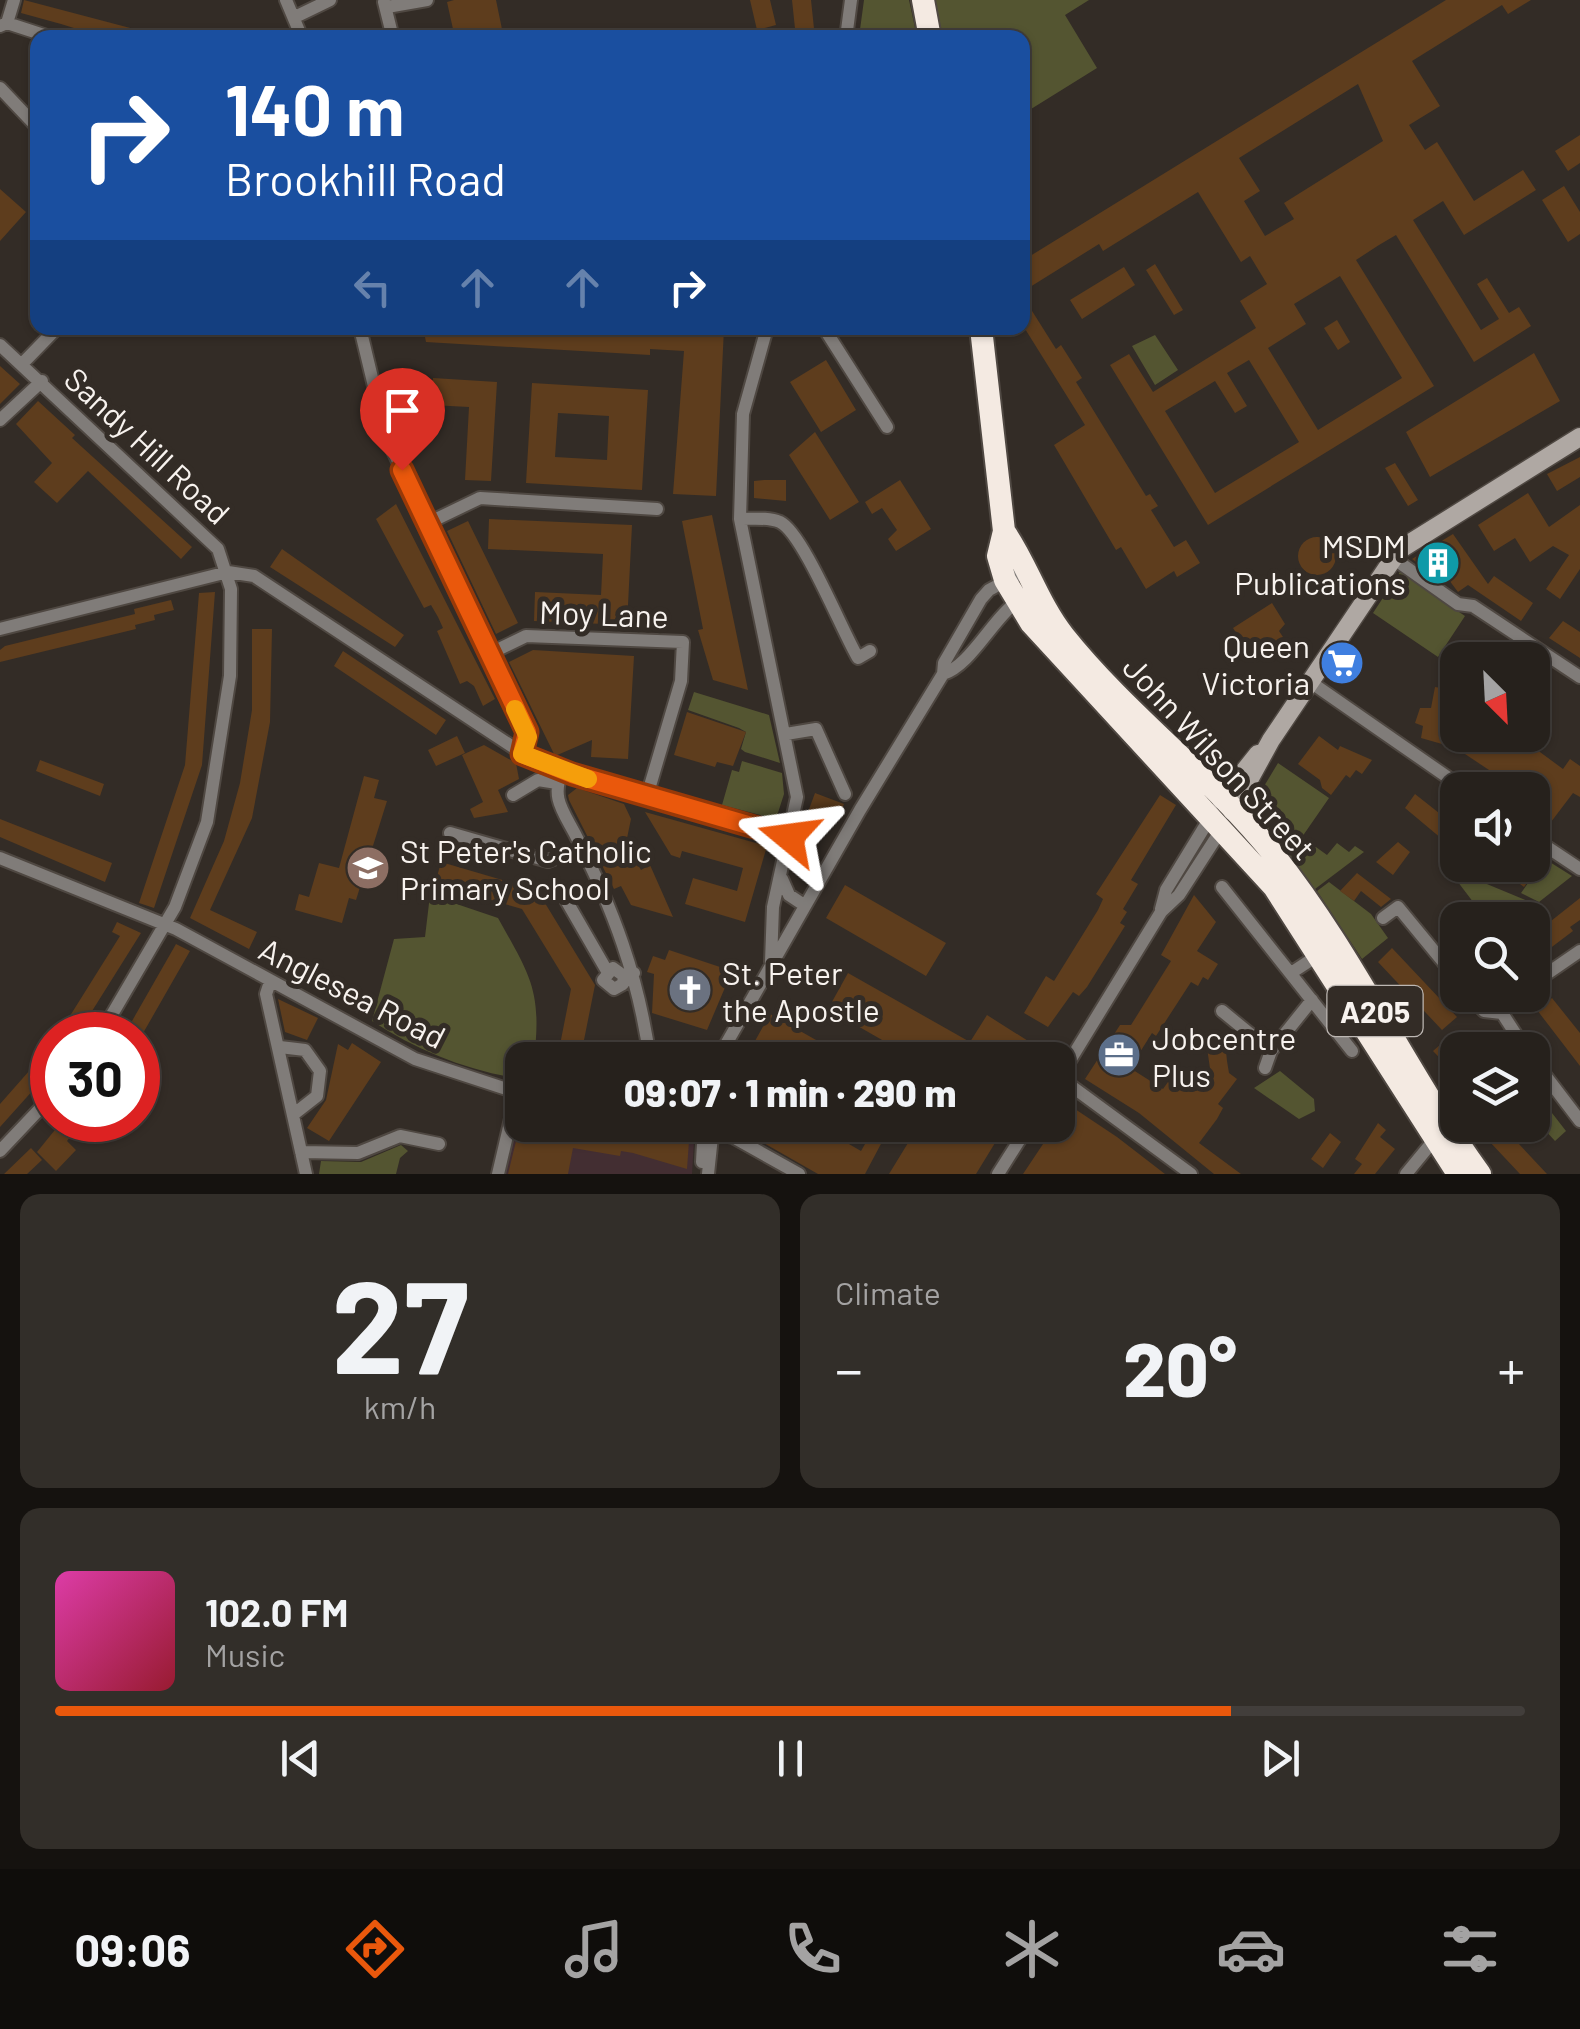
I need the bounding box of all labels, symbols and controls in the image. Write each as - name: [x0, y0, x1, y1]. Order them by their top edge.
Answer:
- text: 140 m: [225, 66, 404, 150]
- icon: right: [60, 70, 190, 200]
- text: Brookhill Road: [225, 151, 506, 205]
- icon: left: [345, 260, 400, 315]
- icon: ahead: [450, 260, 505, 315]
- icon: ahead: [555, 260, 610, 315]
- icon: right: [660, 260, 715, 315]
- street label: Sandy Hill Road: [58, 359, 238, 531]
- pin: [360, 368, 445, 471]
- icon: arrive: [375, 383, 430, 438]
- place label: MSDM Publications: [1234, 526, 1406, 601]
- building icon: MSDM Publications: [1415, 540, 1461, 586]
- street label: Moy Lane: [539, 592, 669, 634]
- place label: Queen Victoria: [1202, 626, 1310, 701]
- supermarket icon: Queen Victoria: [1319, 640, 1365, 686]
- north arrow: [1440, 642, 1550, 752]
- map controls: [1440, 642, 1550, 1142]
- street label: John Wilson Street: [1116, 647, 1324, 867]
- button: sound: [1440, 772, 1550, 882]
- position arrow: [737, 785, 841, 889]
- place label: St Peter's Catholic Primary School: [400, 831, 652, 906]
- school or university icon: St Peter's Catholic Primary School: [345, 845, 391, 891]
- button: search: [1440, 902, 1550, 1012]
- street label: Anglesea Road: [254, 929, 452, 1055]
- place label: St. Peter the Apostle: [722, 953, 880, 1028]
- church icon: St. Peter the Apostle: [667, 967, 713, 1013]
- road number: A205: [1328, 986, 1422, 1036]
- speed limit sign: 30: [30, 1012, 160, 1142]
- place label: Jobcentre Plus: [1152, 1018, 1296, 1093]
- office icon: Jobcentre Plus: [1096, 1032, 1142, 1078]
- button: layers: [1440, 1032, 1550, 1142]
- text: 09:07 · 1 min · 290 m: [624, 1069, 956, 1115]
- text: 27: [331, 1244, 469, 1400]
- text: Climate: [835, 1273, 941, 1311]
- text: 20°: [1123, 1322, 1237, 1412]
- text: −: [835, 1335, 863, 1401]
- text: +: [1497, 1335, 1525, 1401]
- text: km/h: [364, 1387, 436, 1425]
- text: 102.0 FM: [205, 1589, 348, 1635]
- text: Music: [205, 1635, 285, 1673]
- icon: previous: [273, 1731, 328, 1786]
- icon: pause: [763, 1731, 818, 1786]
- icon: next: [1253, 1731, 1308, 1786]
- icon: directions: [340, 1914, 410, 1984]
- icon: music: [559, 1914, 629, 1984]
- icon: phone: [778, 1914, 848, 1984]
- icon: climate: [997, 1914, 1067, 1984]
- icon: car: [1216, 1914, 1286, 1984]
- icon: filters: [1435, 1914, 1505, 1984]
- text: 09:06: [75, 1922, 190, 1976]

